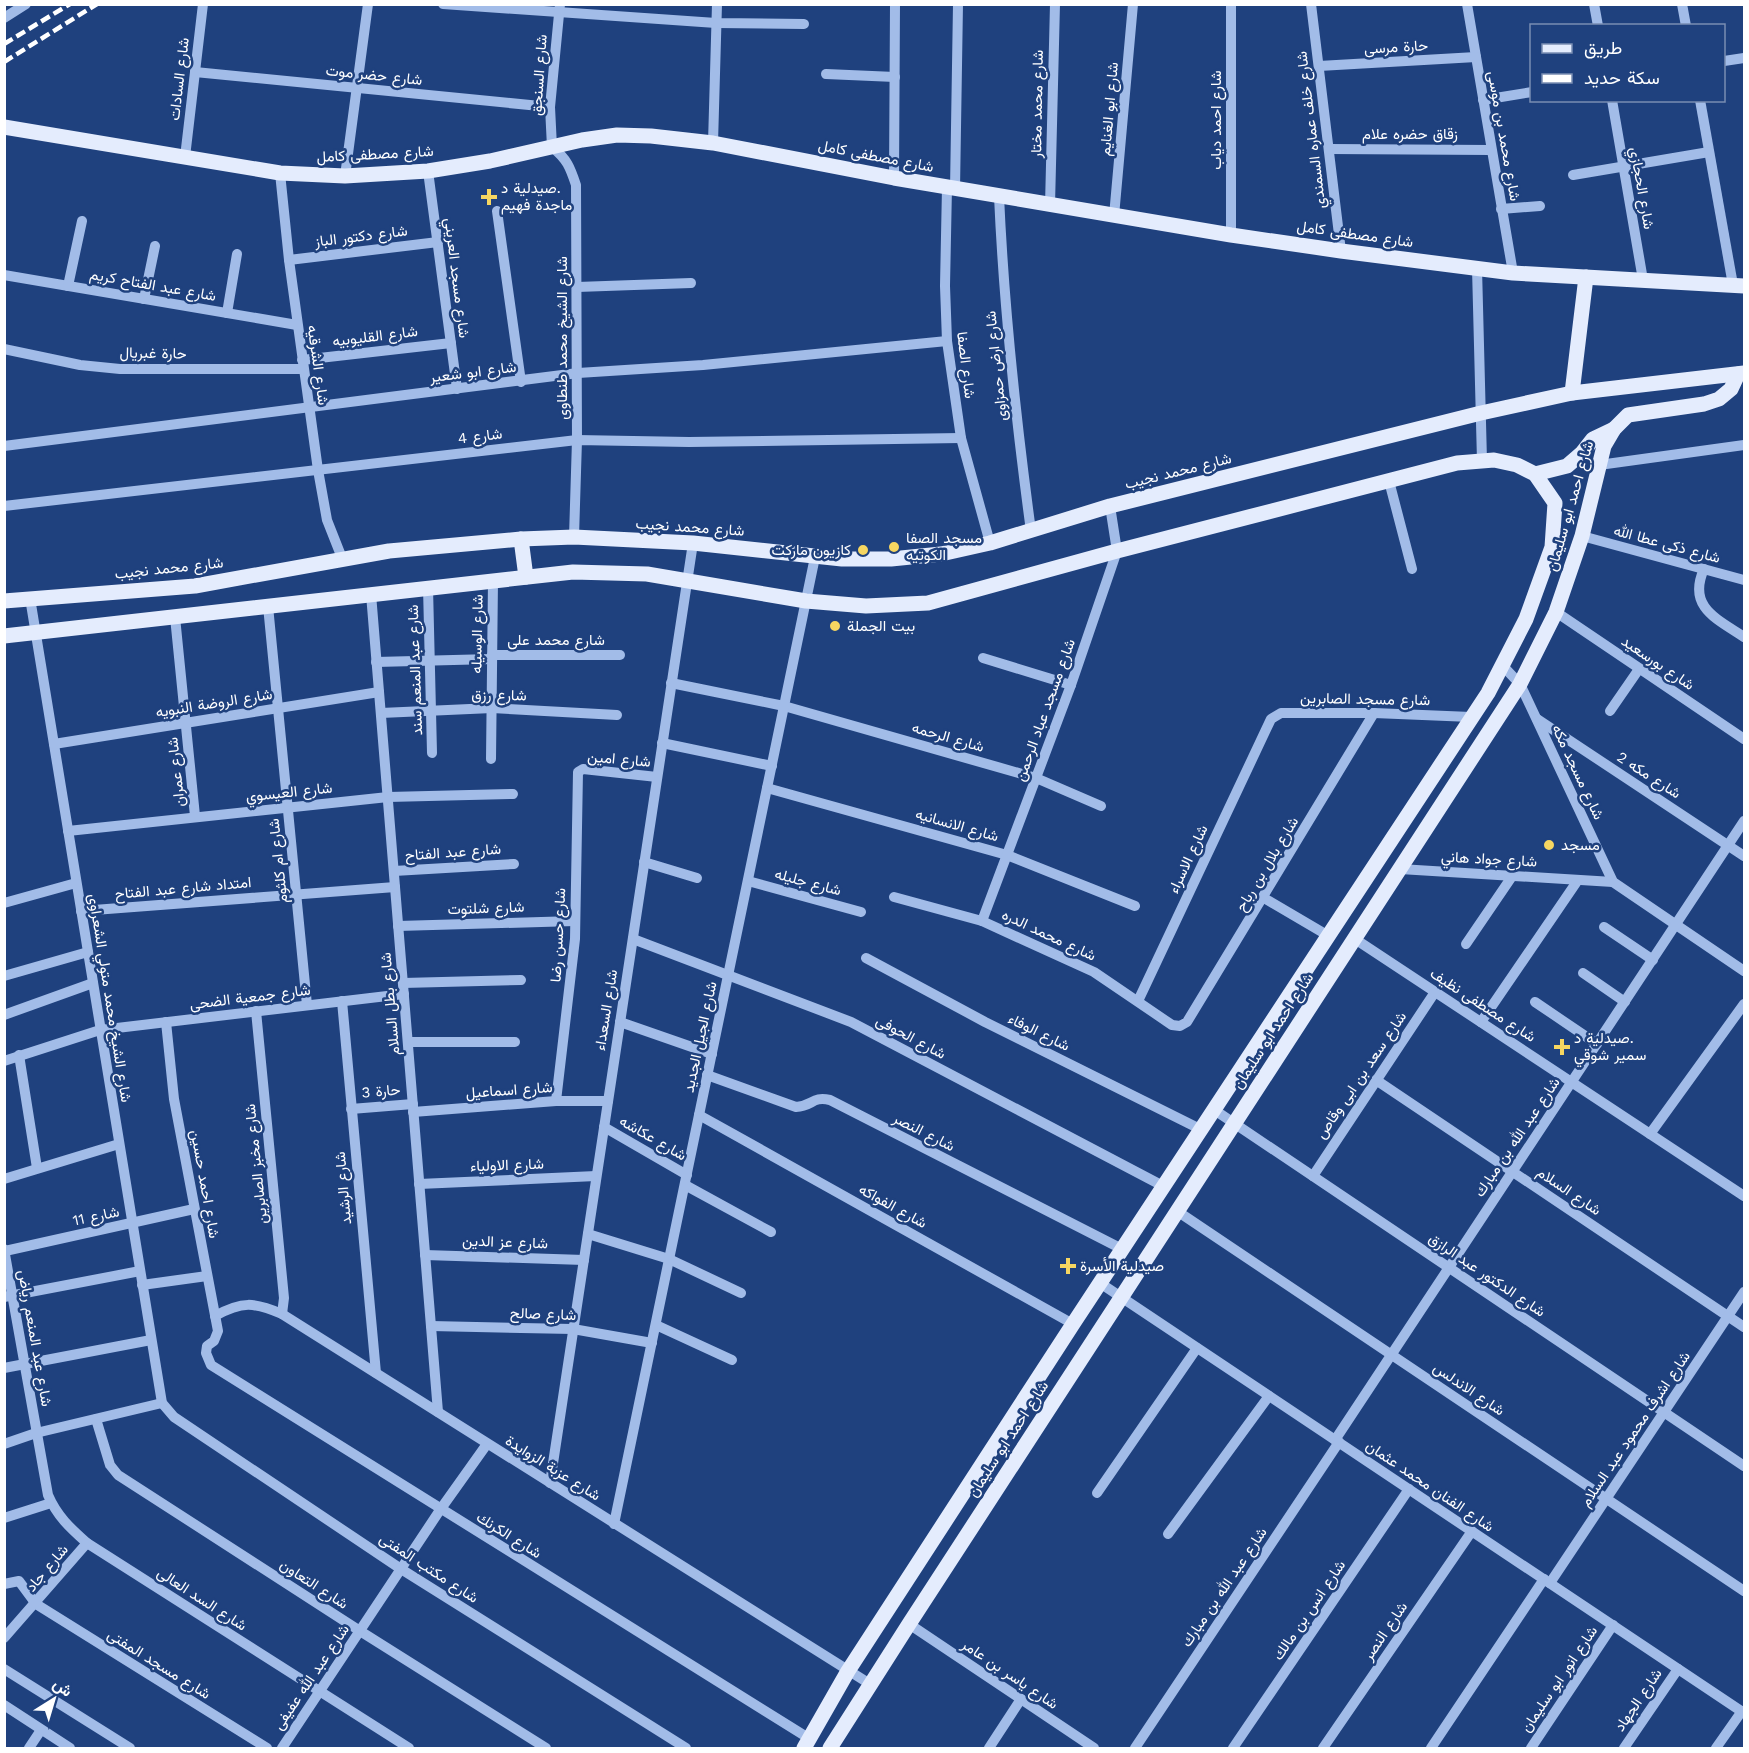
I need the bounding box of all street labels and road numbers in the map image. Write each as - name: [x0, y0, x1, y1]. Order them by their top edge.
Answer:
- street label: شارع السنجق: [527, 34, 553, 116]
- street label: شارع السادات: [165, 36, 195, 122]
- street label: حارة مرسى: [1363, 36, 1429, 59]
- street label: شارع محمد مختار: [1027, 50, 1049, 159]
- street label: شارع خلف عماره السمندي: [1292, 50, 1334, 210]
- street label: شارع حضر موت: [325, 61, 423, 91]
- street label: شارع ابو الغنايم: [1096, 61, 1124, 157]
- street label: شارع احمد دياب: [1207, 70, 1227, 170]
- street label: شارع محمد بن موسى: [1482, 70, 1524, 203]
- street label: زقاق حضره علام: [1362, 125, 1458, 144]
- street label: شارع مصطفى كامل: [816, 136, 935, 178]
- street label: شارع مصطفى كامل: [316, 142, 434, 168]
- street label: شارع الحجازي: [1622, 145, 1658, 231]
- street label: شارع مسجد العريني: [437, 217, 473, 340]
- street label: شارع مصطفى كامل: [1295, 217, 1414, 253]
- street label: شارع دكتور الباز: [313, 221, 409, 253]
- street label: شارع الشيخ محمد طنطاوى: [553, 256, 573, 420]
- street label: شارع عبد الفتاح كريم: [88, 265, 218, 307]
- street label: شارع ارض حمزاوى: [981, 310, 1013, 422]
- street label: شارع القليوبيه: [331, 322, 419, 352]
- street label: شارع الشرقيه: [301, 324, 333, 407]
- street label: شارع الصفا: [951, 330, 979, 400]
- street label: حارة غبريال: [119, 343, 187, 363]
- street label: شارع ابو شعير: [428, 358, 518, 388]
- street label: شارع 4: [457, 424, 504, 450]
- street label: شارع احمد ابو سليمان: [1543, 439, 1599, 574]
- street label: شارع محمد نجيب: [1123, 449, 1234, 495]
- street label: شارع محمد نجيب: [635, 514, 745, 542]
- street label: شارع ذكى عطا الله: [1611, 521, 1722, 569]
- street label: شارع محمد نجيب: [114, 553, 225, 585]
- street label: شارع الوسيله: [467, 594, 489, 674]
- street label: شارع عبد المنعم سند: [404, 604, 428, 736]
- street label: شارع محمد على: [507, 631, 605, 651]
- street label: شارع بورسعيد: [1617, 632, 1698, 696]
- street label: شارع مسجد عباد الرحمن: [1011, 636, 1081, 784]
- street label: شارع الروضة النبويه: [154, 685, 274, 723]
- street label: شارع رزق: [471, 686, 527, 706]
- street label: شارع مسجد الصابرين: [1300, 689, 1430, 711]
- street label: شارع الرحمه: [909, 718, 986, 758]
- street label: شارع مسجد مكه: [1546, 722, 1608, 823]
- street label: شارع عمران: [163, 736, 191, 808]
- street label: شارع امين: [586, 747, 652, 773]
- street label: شارع مكه 2: [1613, 748, 1684, 804]
- street label: شارع العيسوي: [245, 778, 334, 809]
- street label: شارع الانسانيه: [913, 805, 1001, 847]
- street label: شارع بلال بن رباح: [1232, 813, 1304, 916]
- street label: شارع ام كلثوم: [265, 817, 293, 904]
- street label: شارع الاسراء: [1164, 822, 1214, 897]
- street label: شارع عبد الفتاح: [404, 840, 502, 866]
- street label: شارع جواد هاني: [1440, 847, 1538, 875]
- street label: شارع جليله: [772, 864, 843, 901]
- street label: امتداد شارع عبد الفتاح: [114, 873, 252, 905]
- street label: شارع حسن رضا: [547, 887, 571, 983]
- street label: شارع الشيخ محمد متولي الشعراوى: [81, 892, 135, 1104]
- street label: شارع شلتوت: [447, 898, 525, 920]
- street label: شارع محمد الدره: [998, 905, 1099, 967]
- street label: شارع بطل السلام: [377, 951, 405, 1056]
- street label: شارع مصطفى نظيف: [1426, 964, 1539, 1048]
- street label: شارع السعداء: [591, 968, 623, 1052]
- street label: شارع احمد ابو سليمان: [1229, 969, 1319, 1094]
- street label: شارع الجيل الجديد: [679, 980, 723, 1095]
- street label: شارع جمعية الضحى: [189, 981, 312, 1015]
- street label: شارع سعد بن ابى وقاص: [1312, 1008, 1412, 1143]
- street label: شارع الوفاء: [1004, 1009, 1073, 1057]
- street label: شارع الحوفى: [872, 1011, 949, 1065]
- street label: شارع عبد الله بن مبارك: [1470, 1074, 1565, 1201]
- street label: شارع اسماعيل: [465, 1078, 553, 1104]
- street label: حارة 3: [361, 1080, 401, 1102]
- street label: شارع مخبز الصابرين: [241, 1103, 273, 1225]
- street label: شارع النصر: [888, 1108, 958, 1157]
- street label: شارع عكاشه: [615, 1112, 690, 1166]
- street label: شارع احمد حسين: [185, 1128, 223, 1240]
- street label: شارع الرشيد: [331, 1151, 357, 1225]
- street label: شارع الاولياء: [470, 1155, 544, 1177]
- street label: شارع السلام: [1532, 1163, 1605, 1221]
- street label: شارع الفواكه: [855, 1180, 930, 1234]
- street label: شارع 11: [71, 1202, 121, 1232]
- street label: شارع الدكتور عبد الرازق: [1424, 1229, 1549, 1323]
- street label: شارع عز الدين: [462, 1232, 548, 1254]
- street label: شارع عبد المنعم رياض: [12, 1268, 56, 1408]
- street label: شارع صالح: [509, 1304, 577, 1326]
- street label: شارع اشرف محمود عبد السلام: [1576, 1348, 1696, 1511]
- street label: شارع الاندلس: [1429, 1358, 1508, 1421]
- street label: شارع احمد ابو سليمان: [964, 1377, 1054, 1502]
- street label: شارع عزبة الزوايدة: [501, 1431, 604, 1506]
- street label: شارع الفنان محمد عثمان: [1361, 1436, 1498, 1537]
- street label: شارع الكرنك: [472, 1508, 545, 1564]
- street label: شارع عبد الله بن مبارك: [1177, 1524, 1272, 1651]
- street label: شارع مكتب المفتى: [375, 1529, 482, 1608]
- street label: شارع جاد: [22, 1540, 74, 1597]
- street label: شارع التعاون: [275, 1555, 352, 1614]
- street label: شارع انس بن مالك: [1269, 1556, 1351, 1665]
- street label: شارع السد العالى: [153, 1563, 250, 1636]
- street label: شارع النصر: [1358, 1598, 1413, 1666]
- street label: شارع عبد الله عفيفى: [269, 1621, 355, 1734]
- street label: شارع انور ابو سليمان: [1517, 1622, 1603, 1737]
- street label: شارع مسجد المفتى: [103, 1625, 214, 1705]
- street label: شارع ياسر بن عامر: [956, 1635, 1062, 1715]
- street label: شارع الجهاد: [1610, 1665, 1667, 1736]

